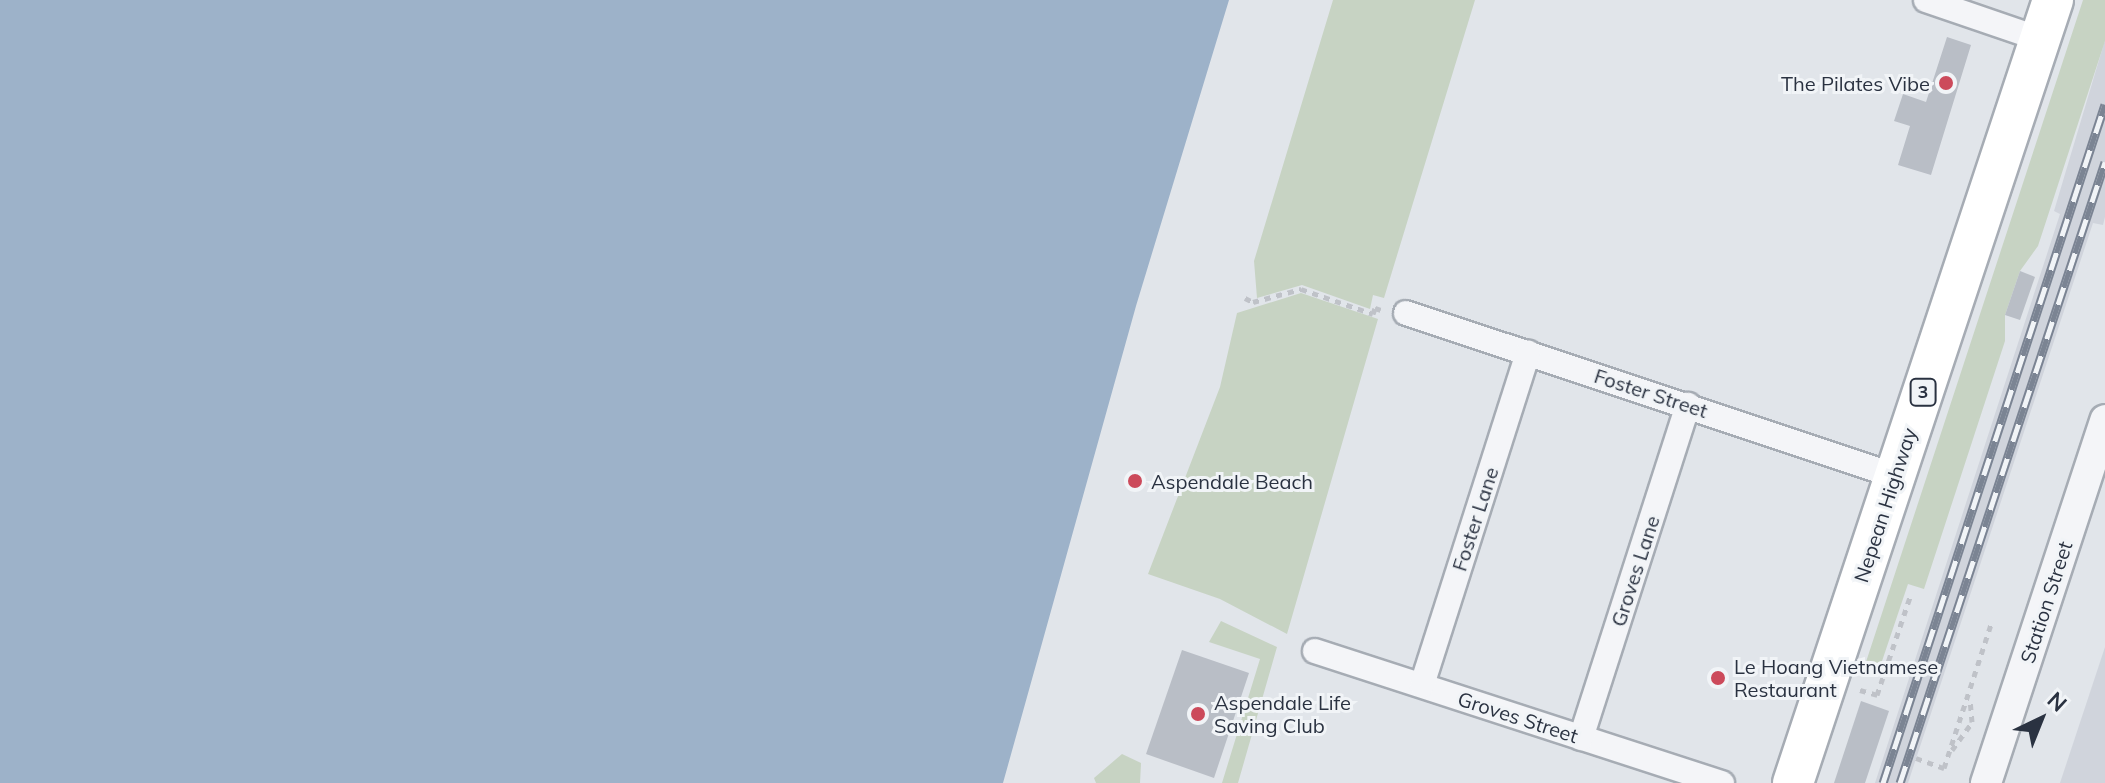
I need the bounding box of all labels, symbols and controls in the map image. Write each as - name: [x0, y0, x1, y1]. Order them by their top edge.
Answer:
- place label: The Pilates Vibe: [1781, 71, 1930, 95]
- marker: The Pilates Vibe: [1937, 74, 1955, 92]
- street label: Foster Street: [1591, 363, 1711, 423]
- road number: 3: [1909, 378, 1937, 406]
- street label: Nepean Highway: [1849, 425, 1921, 585]
- street label: Foster Lane: [1447, 464, 1503, 574]
- place label: Aspendale Beach: [1151, 469, 1313, 493]
- marker: Aspendale Beach: [1126, 472, 1144, 490]
- street label: Groves Lane: [1606, 513, 1664, 629]
- street label: Station Street: [2015, 538, 2077, 666]
- place label: Le Hoang Vietnamese Restaurant: [1734, 654, 1938, 701]
- marker: Le Hoang Vietnamese Restaurant: [1709, 669, 1727, 687]
- north arrow: [2001, 679, 2081, 759]
- street label: Groves Street: [1455, 686, 1581, 748]
- text: N: [2042, 686, 2073, 717]
- place label: Aspendale Life Saving Club: [1214, 690, 1351, 737]
- marker: Aspendale Life Saving Club: [1189, 705, 1207, 723]

